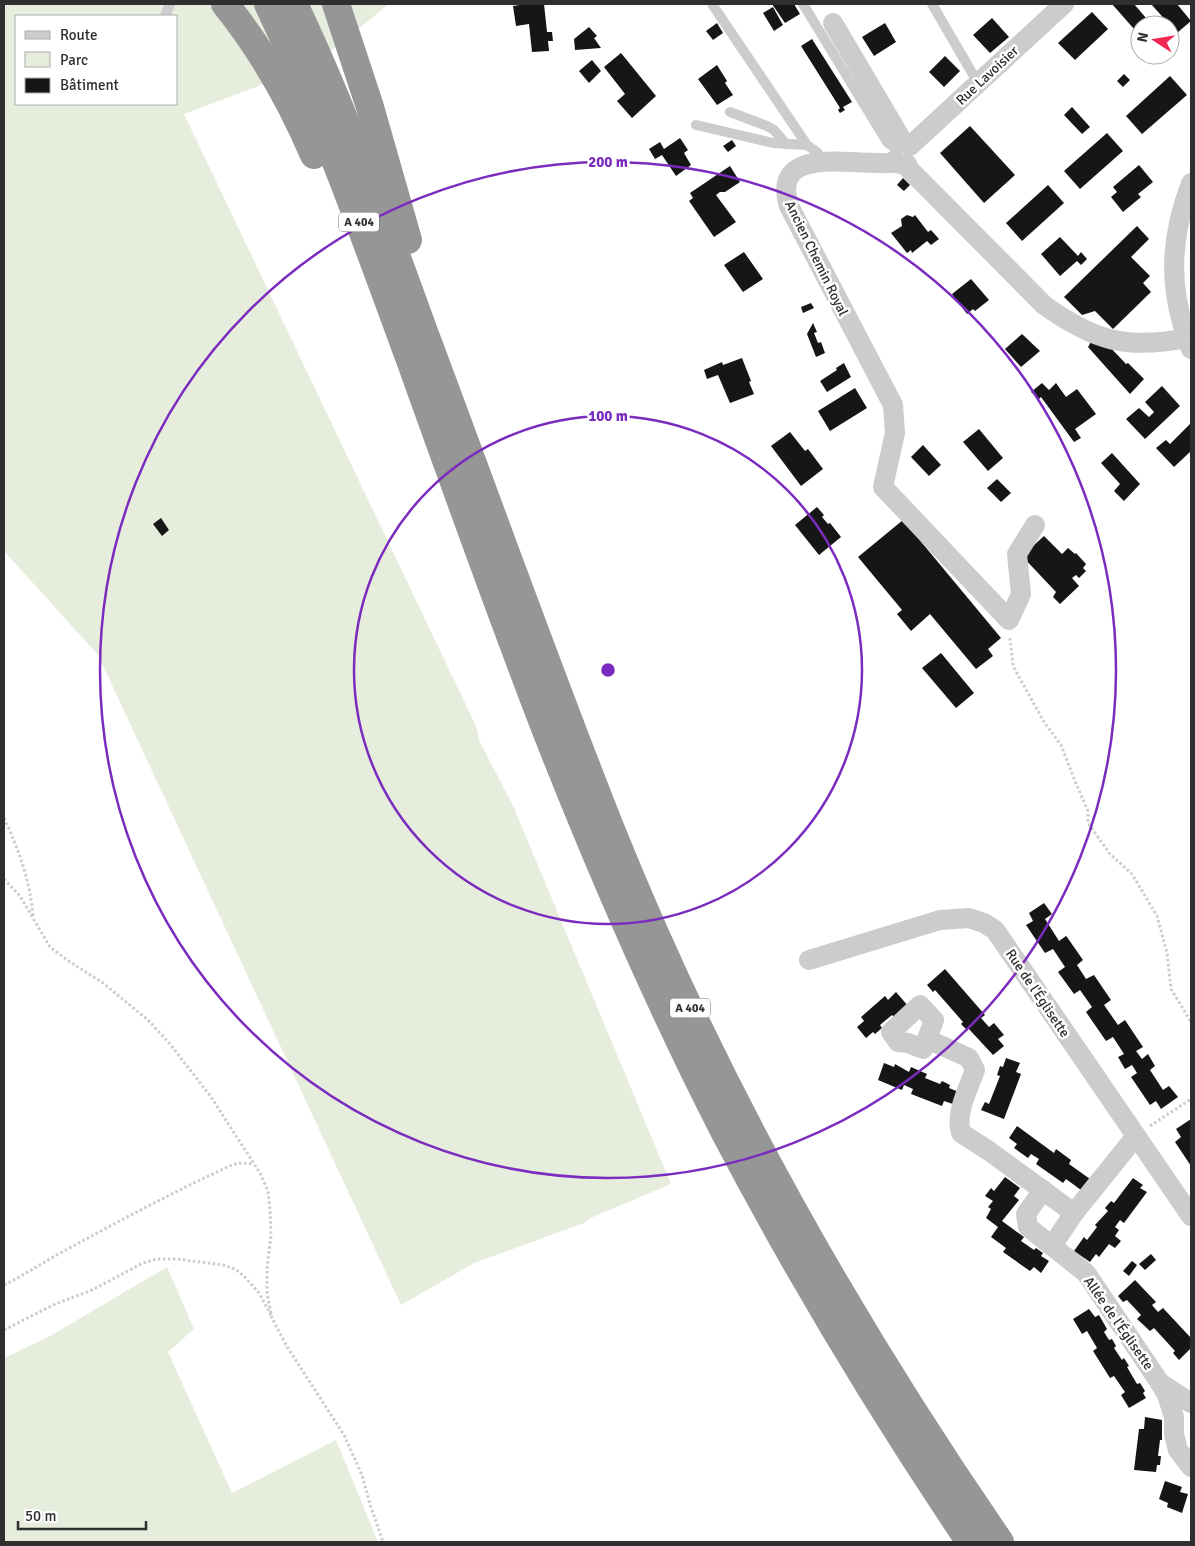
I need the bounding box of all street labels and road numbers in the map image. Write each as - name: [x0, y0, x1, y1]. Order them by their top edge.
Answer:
- street label: Rue Lavoisier: [953, 42, 1023, 109]
- street label: Ancien Chemin Royal: [781, 198, 852, 319]
- road number: A 404: [339, 212, 379, 232]
- street label: Rue de l'Églisette: [1002, 946, 1073, 1041]
- road number: A 404: [670, 998, 710, 1018]
- street label: Allée de l'Églisette: [1080, 1273, 1157, 1373]

